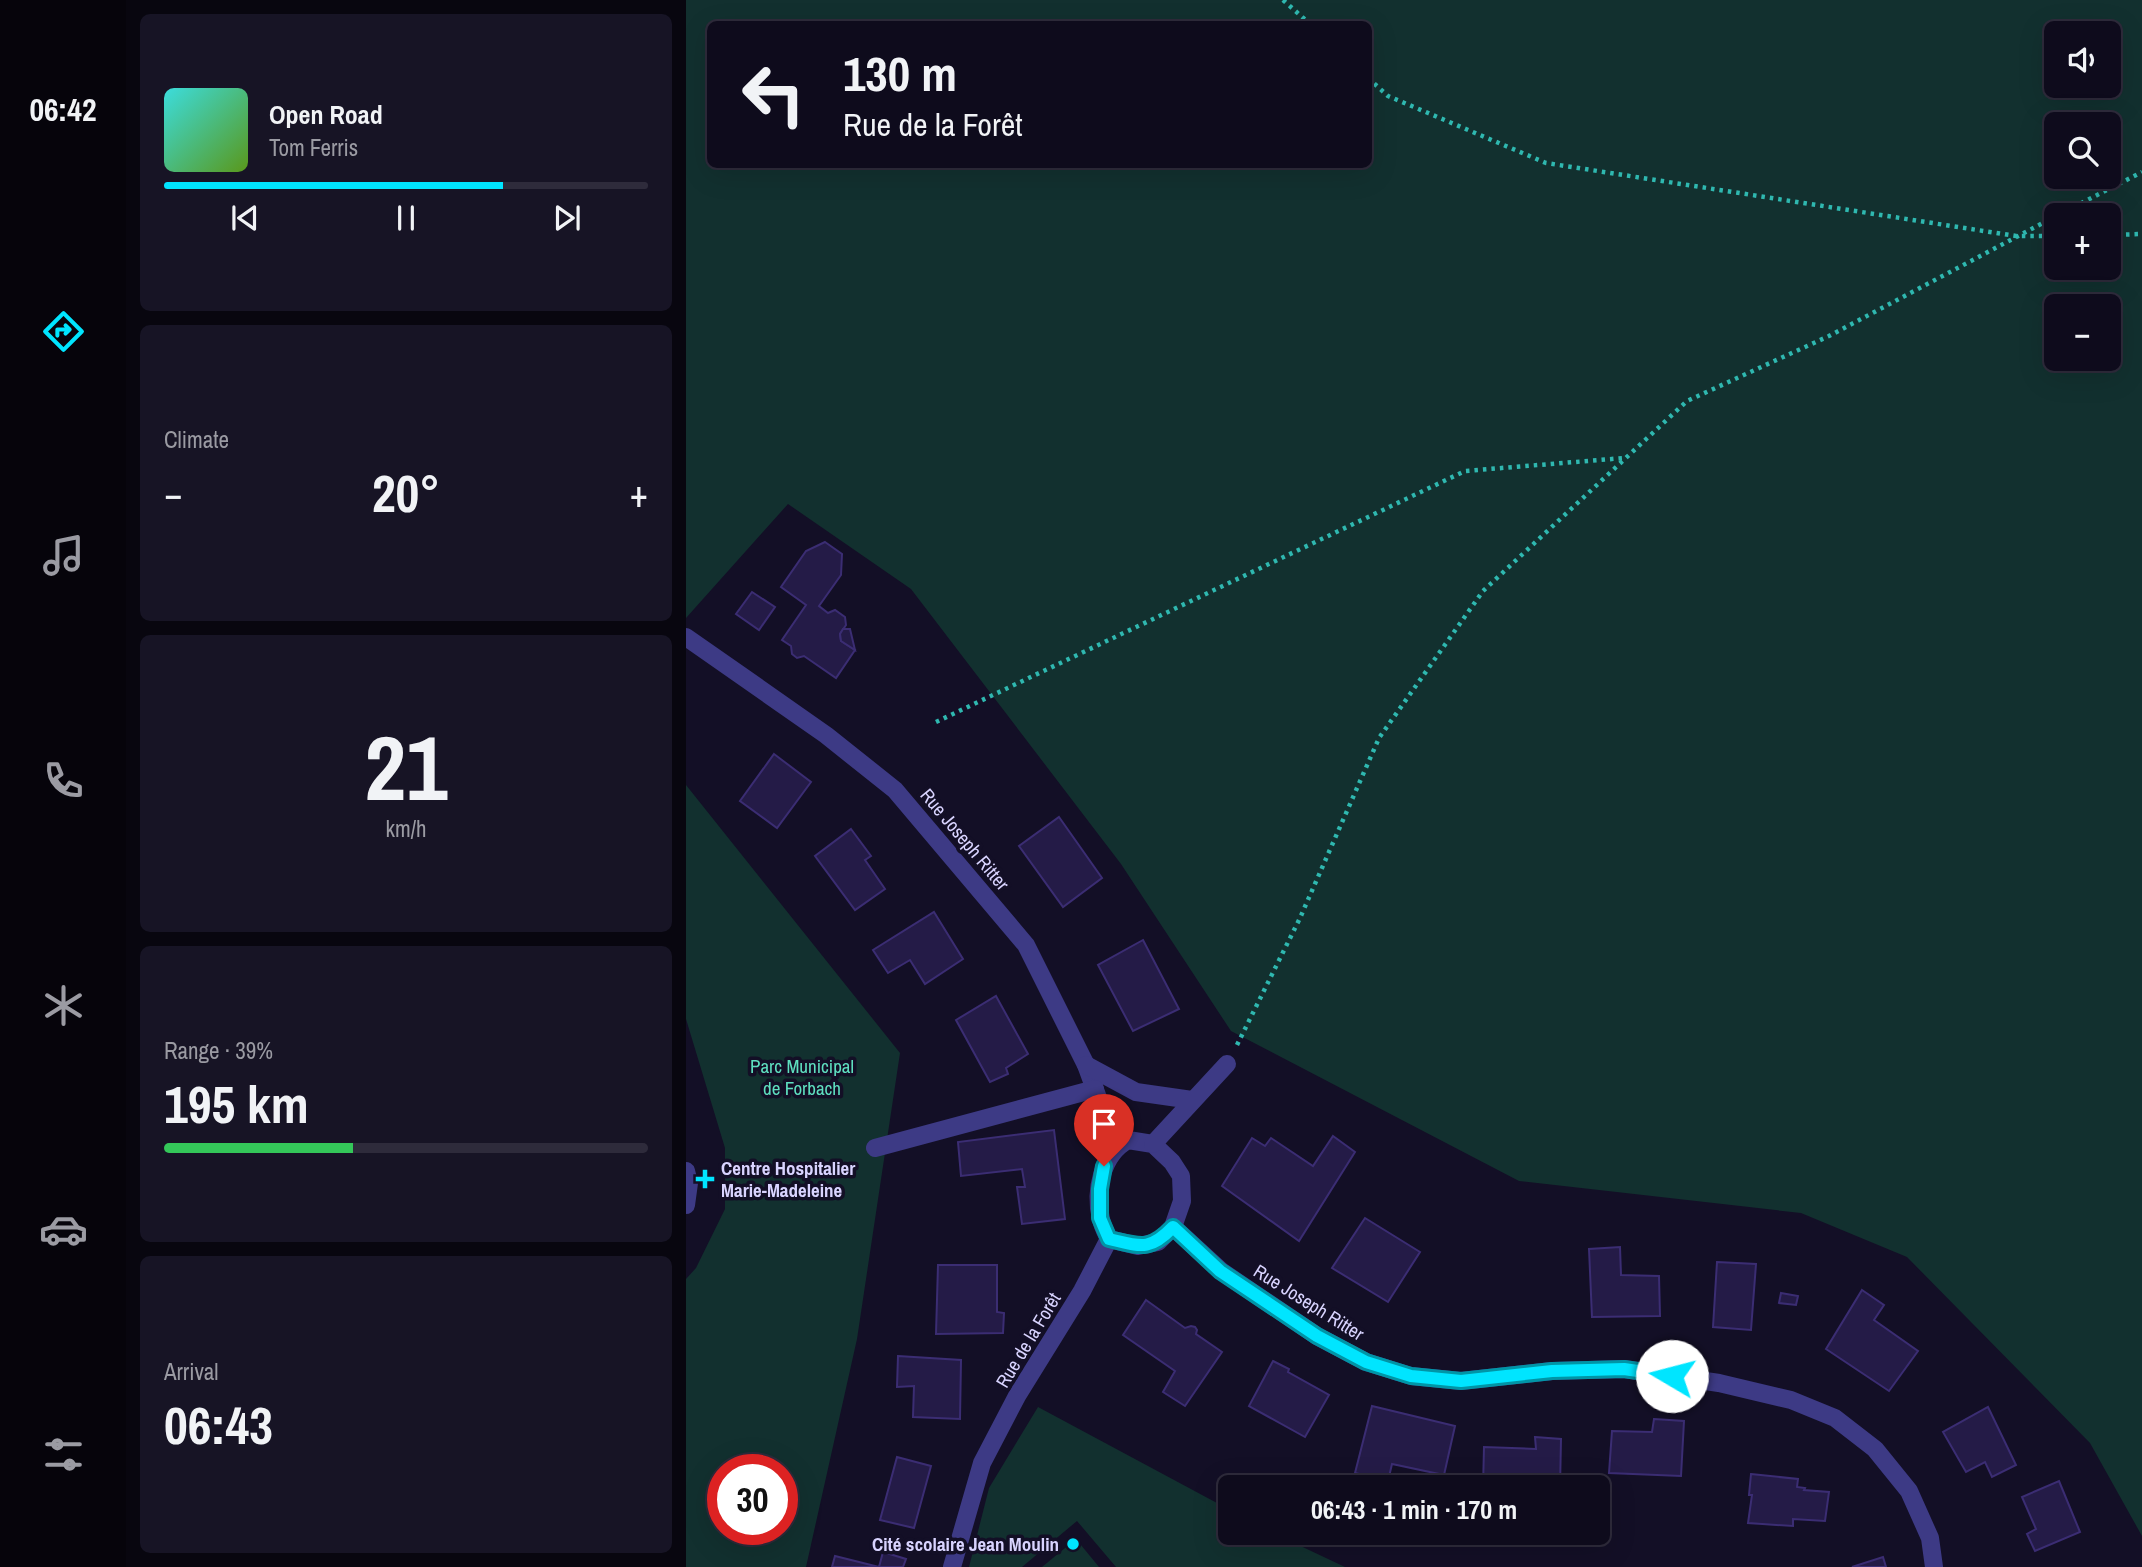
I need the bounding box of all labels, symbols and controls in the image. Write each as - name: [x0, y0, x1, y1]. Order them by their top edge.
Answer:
- map controls: [2044, 21, 2121, 371]
- button: sound: [2044, 21, 2121, 98]
- text: 130 m: [843, 40, 957, 106]
- icon: left: [728, 49, 819, 140]
- text: 06:42: [29, 88, 97, 131]
- text: Open Road: [269, 97, 383, 132]
- text: Rue de la Forêt: [843, 103, 1023, 146]
- button: search: [2044, 112, 2121, 189]
- text: Tom Ferris: [269, 132, 358, 163]
- icon: previous: [226, 199, 264, 237]
- icon: pause: [387, 199, 425, 237]
- icon: next: [548, 199, 586, 237]
- button: +: [2044, 203, 2121, 280]
- button: −: [2044, 294, 2121, 371]
- icon: directions: [39, 307, 88, 356]
- text: Climate: [164, 424, 229, 455]
- text: 20°: [372, 458, 440, 528]
- text: −: [164, 468, 182, 519]
- text: +: [630, 468, 648, 519]
- icon: music: [39, 531, 88, 580]
- text: 21: [365, 706, 448, 828]
- icon: phone: [39, 756, 88, 805]
- street label: Rue Joseph Ritter: [915, 783, 1016, 896]
- text: km/h: [386, 813, 426, 844]
- icon: climate: [39, 981, 88, 1030]
- text: Range · 39%: [164, 1035, 273, 1066]
- park label: Parc Municipal de Forbach: [750, 1053, 854, 1101]
- text: 195 km: [164, 1069, 309, 1139]
- pin: [1074, 1094, 1134, 1166]
- icon: arrive: [1085, 1105, 1123, 1143]
- place label: Centre Hospitalier Marie-Madeleine: [721, 1155, 855, 1203]
- marker: Centre Hospitalier Marie-Madeleine: [695, 1169, 715, 1189]
- icon: car: [39, 1205, 88, 1254]
- street label: Rue Joseph Ritter: [1249, 1258, 1370, 1347]
- street label: Rue de la Forêt: [989, 1287, 1067, 1392]
- position arrow: [1635, 1339, 1709, 1413]
- text: Arrival: [164, 1356, 219, 1387]
- text: 06:43: [164, 1390, 273, 1460]
- icon: filters: [39, 1430, 88, 1479]
- speed limit sign: 30: [707, 1454, 798, 1545]
- text: 06:43 · 1 min · 170 m: [1311, 1492, 1517, 1527]
- place label: Cité scolaire Jean Moulin: [872, 1531, 1059, 1557]
- marker: Cité scolaire Jean Moulin: [1065, 1536, 1081, 1552]

